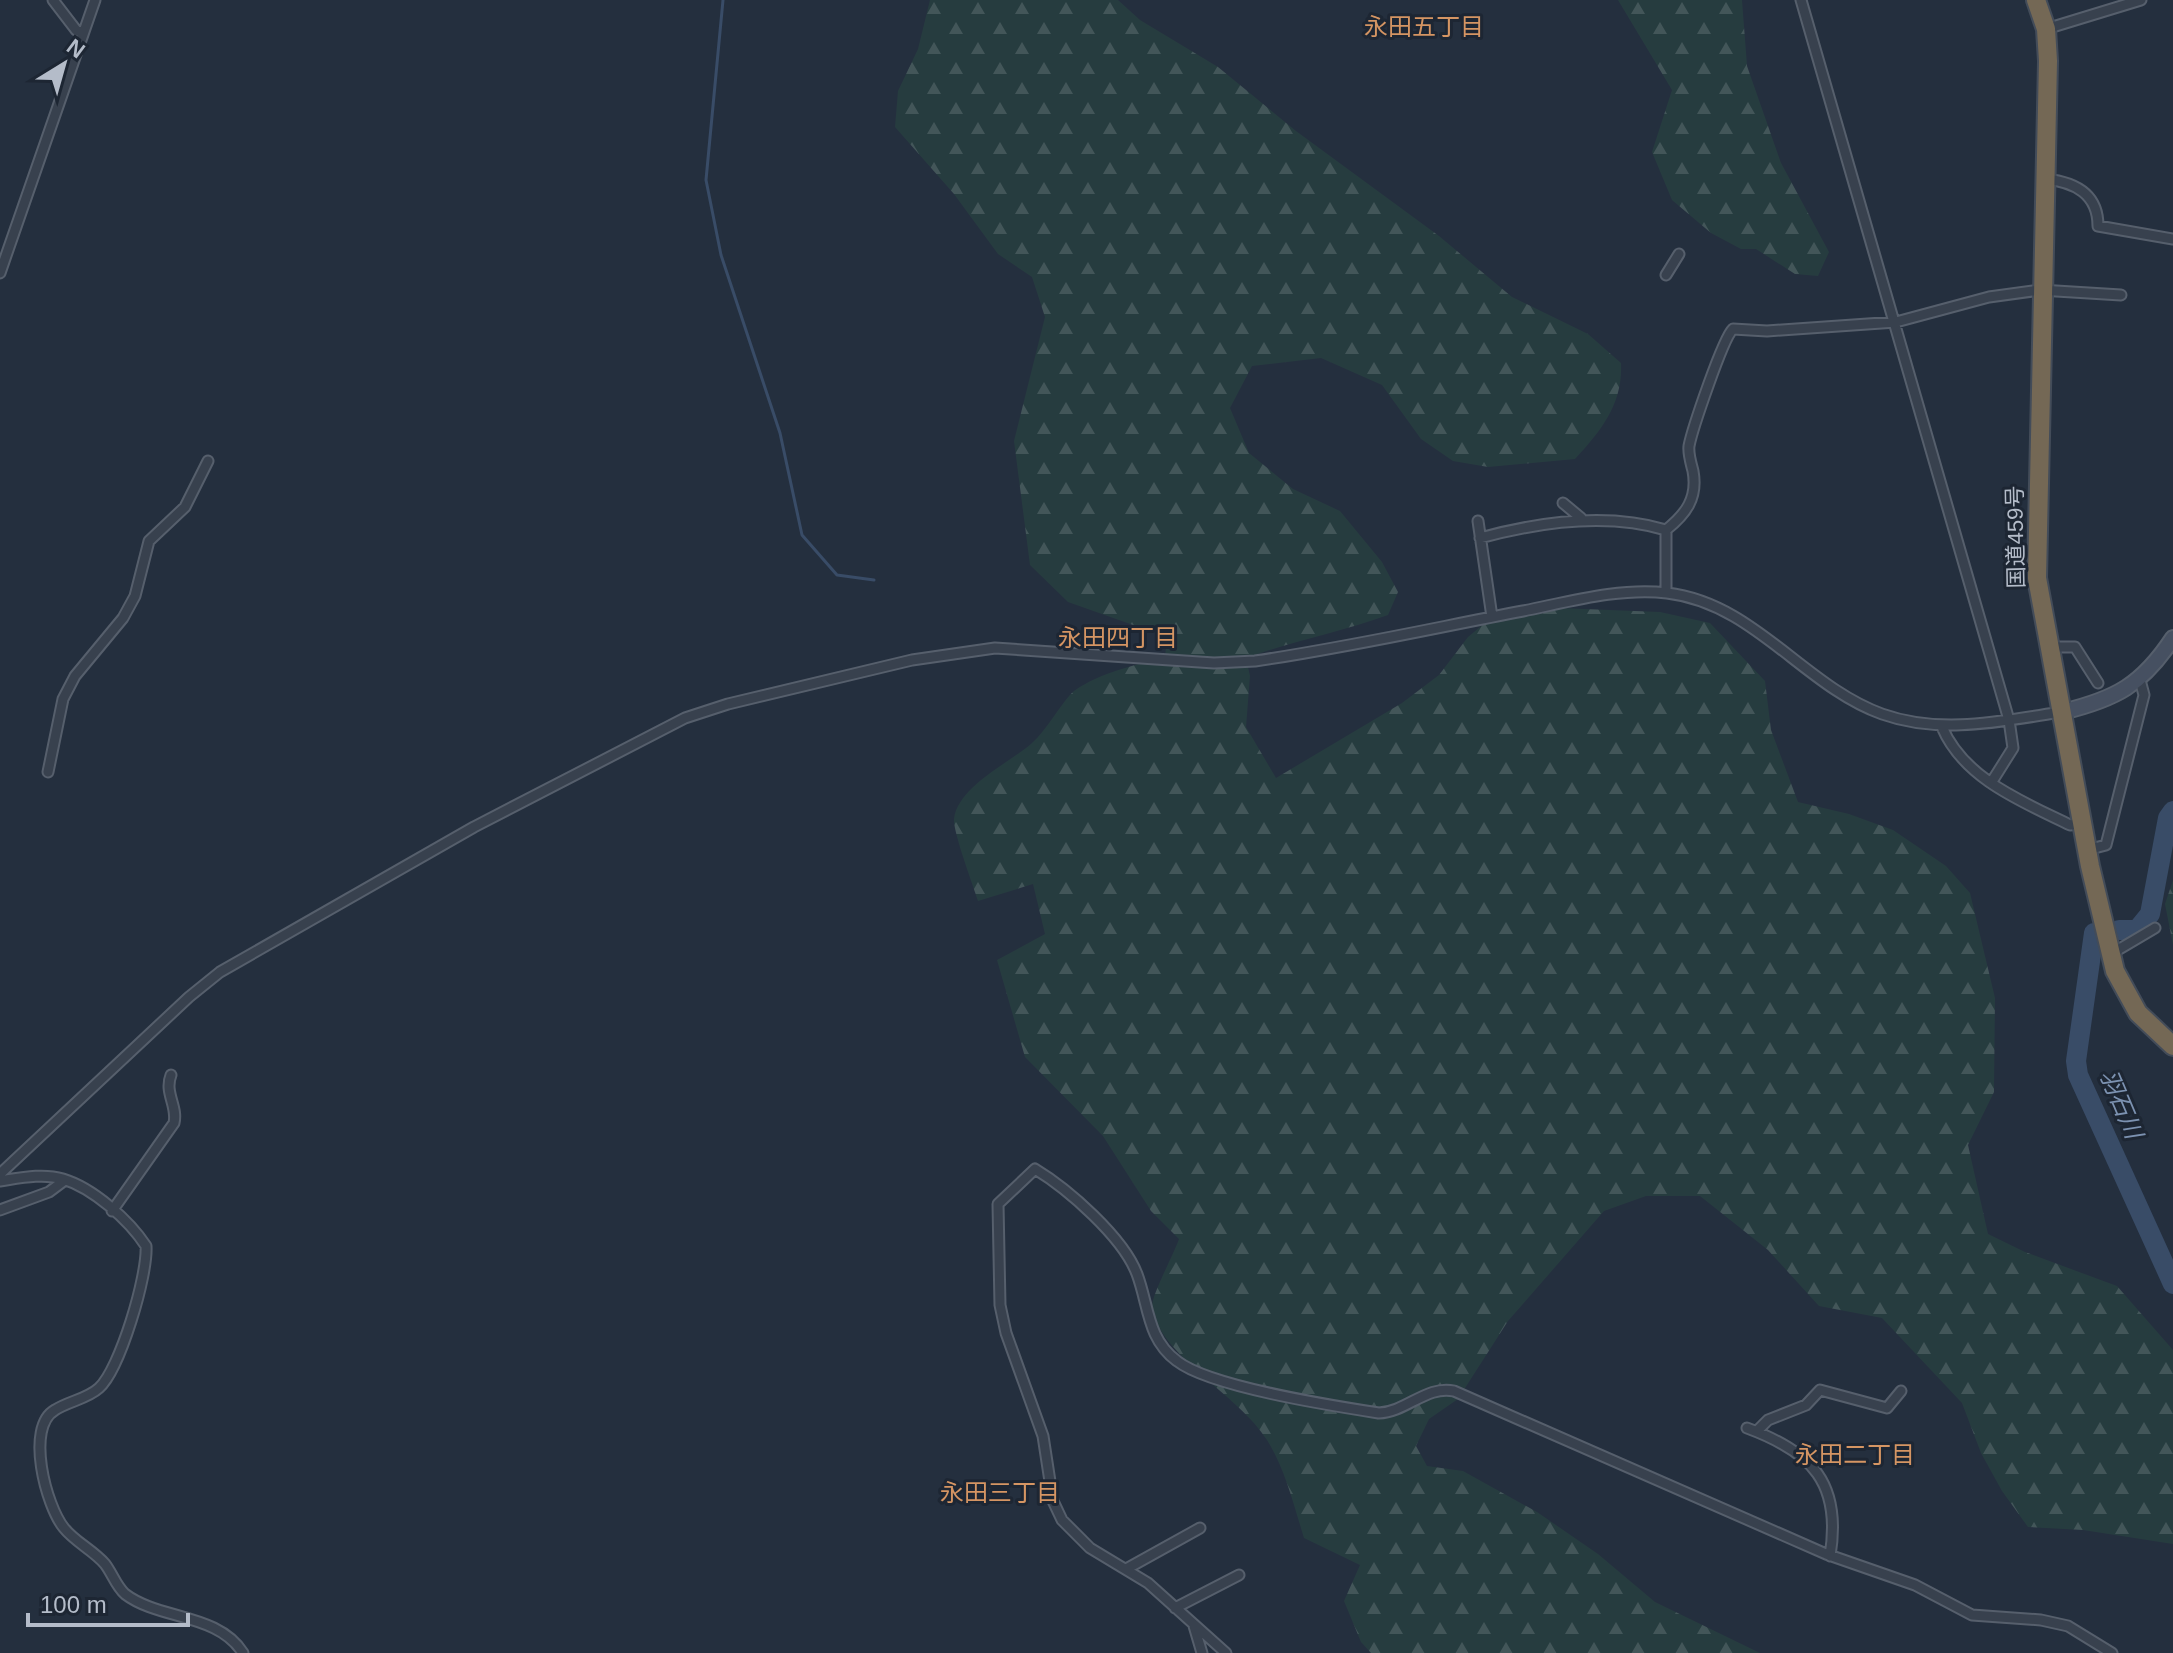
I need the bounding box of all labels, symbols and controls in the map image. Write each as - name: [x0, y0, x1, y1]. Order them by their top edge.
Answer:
- district label: 永田五丁目: [1364, 13, 1484, 40]
- north arrow: [24, 24, 104, 104]
- text: N: [62, 34, 90, 63]
- street label: 国道459号: [2002, 485, 2029, 589]
- district label: 永田四丁目: [1058, 624, 1178, 651]
- water label: 羽石川: [2095, 1065, 2149, 1145]
- district label: 永田二丁目: [1795, 1441, 1915, 1468]
- district label: 永田三丁目: [940, 1479, 1060, 1506]
- scale bar: [28, 1577, 188, 1627]
- text: 100 m: [40, 1591, 107, 1618]

